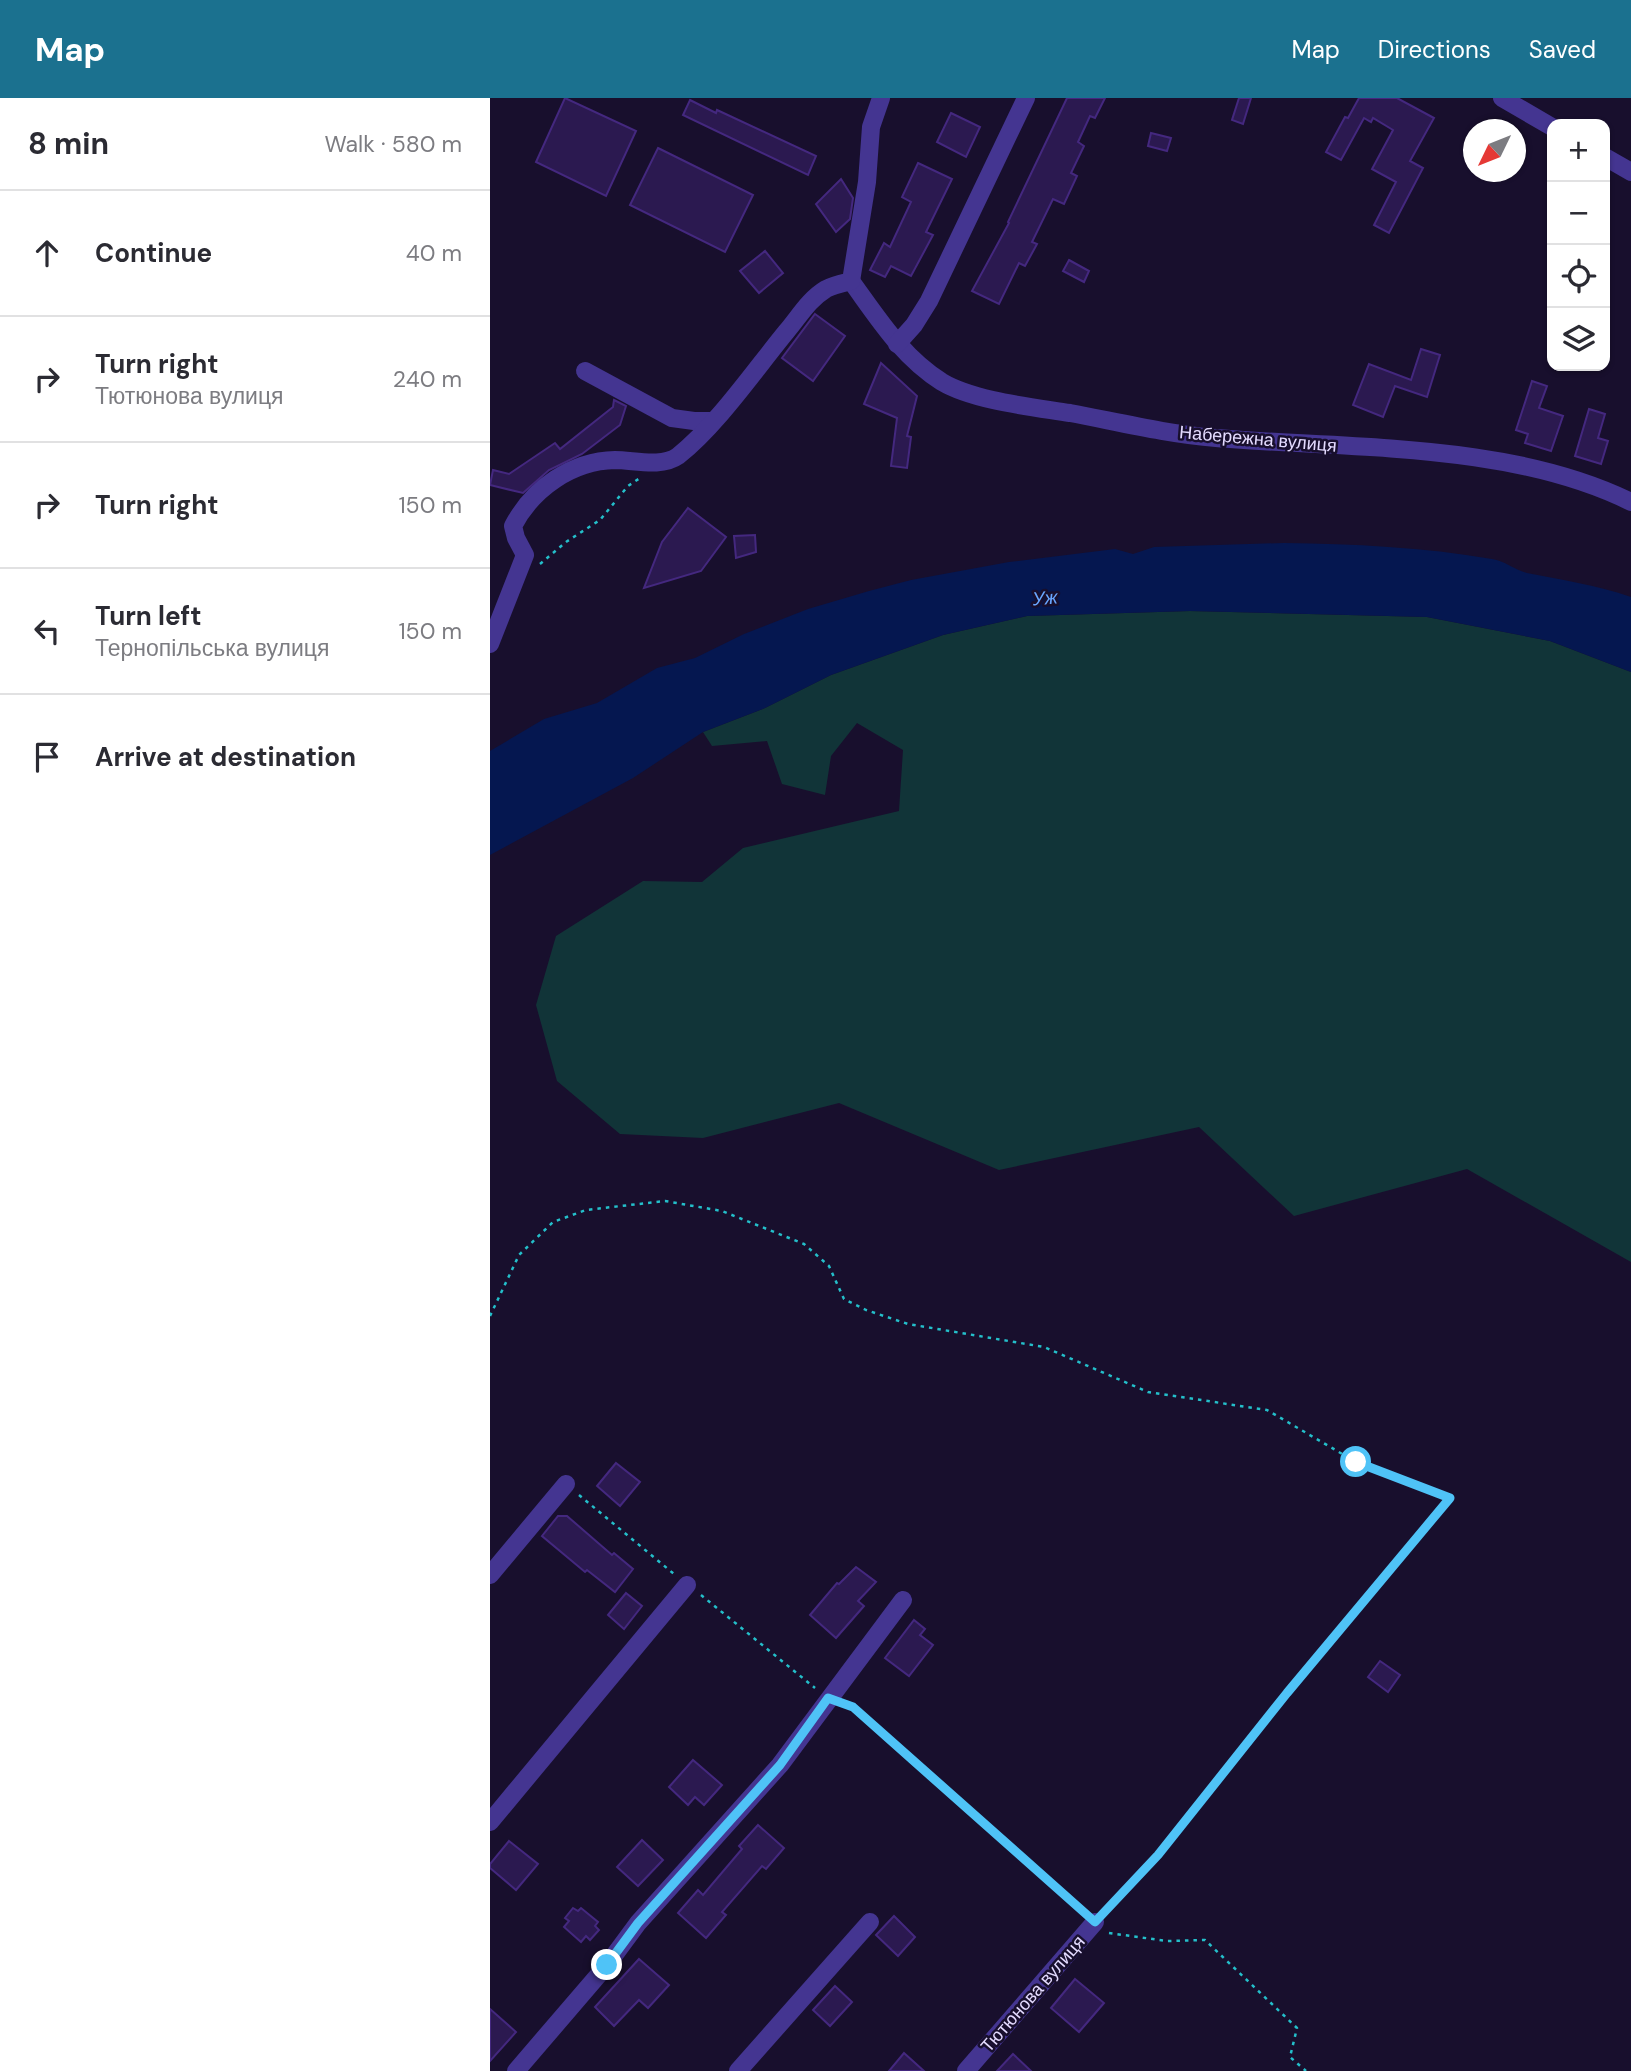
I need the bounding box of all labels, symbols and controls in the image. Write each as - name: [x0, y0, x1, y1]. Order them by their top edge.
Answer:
- text: Map: [35, 28, 105, 71]
- text: Map: [1292, 34, 1340, 65]
- text: Directions: [1378, 34, 1491, 65]
- text: Saved: [1529, 34, 1596, 65]
- north arrow: [1463, 119, 1526, 182]
- map controls: [1547, 119, 1610, 371]
- button: +: [1547, 119, 1610, 182]
- text: 8 min: [28, 124, 109, 163]
- text: Walk · 580 m: [324, 129, 462, 159]
- button: −: [1547, 182, 1610, 245]
- icon: ahead: [28, 234, 66, 272]
- text: Continue: [95, 236, 212, 270]
- text: 40 m: [406, 238, 462, 268]
- button: locate: [1547, 245, 1610, 308]
- button: layers: [1547, 308, 1610, 371]
- text: Turn right: [95, 347, 219, 381]
- icon: right: [28, 360, 66, 398]
- text: 240 m: [393, 364, 462, 394]
- text: Тютюнова вулиця: [95, 381, 284, 411]
- street label: Набережна вулиця: [1178, 420, 1338, 458]
- icon: right: [28, 486, 66, 524]
- text: Turn right: [95, 488, 219, 522]
- text: 150 m: [398, 490, 462, 520]
- water label: Уж: [1030, 584, 1059, 612]
- text: Turn left: [95, 599, 202, 633]
- icon: left: [28, 612, 66, 650]
- text: 150 m: [398, 616, 462, 646]
- text: Тернопільська вулиця: [95, 633, 329, 663]
- icon: arrive: [28, 738, 66, 776]
- text: Arrive at destination: [95, 740, 356, 774]
- route start: [1340, 1446, 1371, 1477]
- street label: Тютюнова вулиця: [976, 1930, 1090, 2058]
- route end: [591, 1949, 622, 1980]

